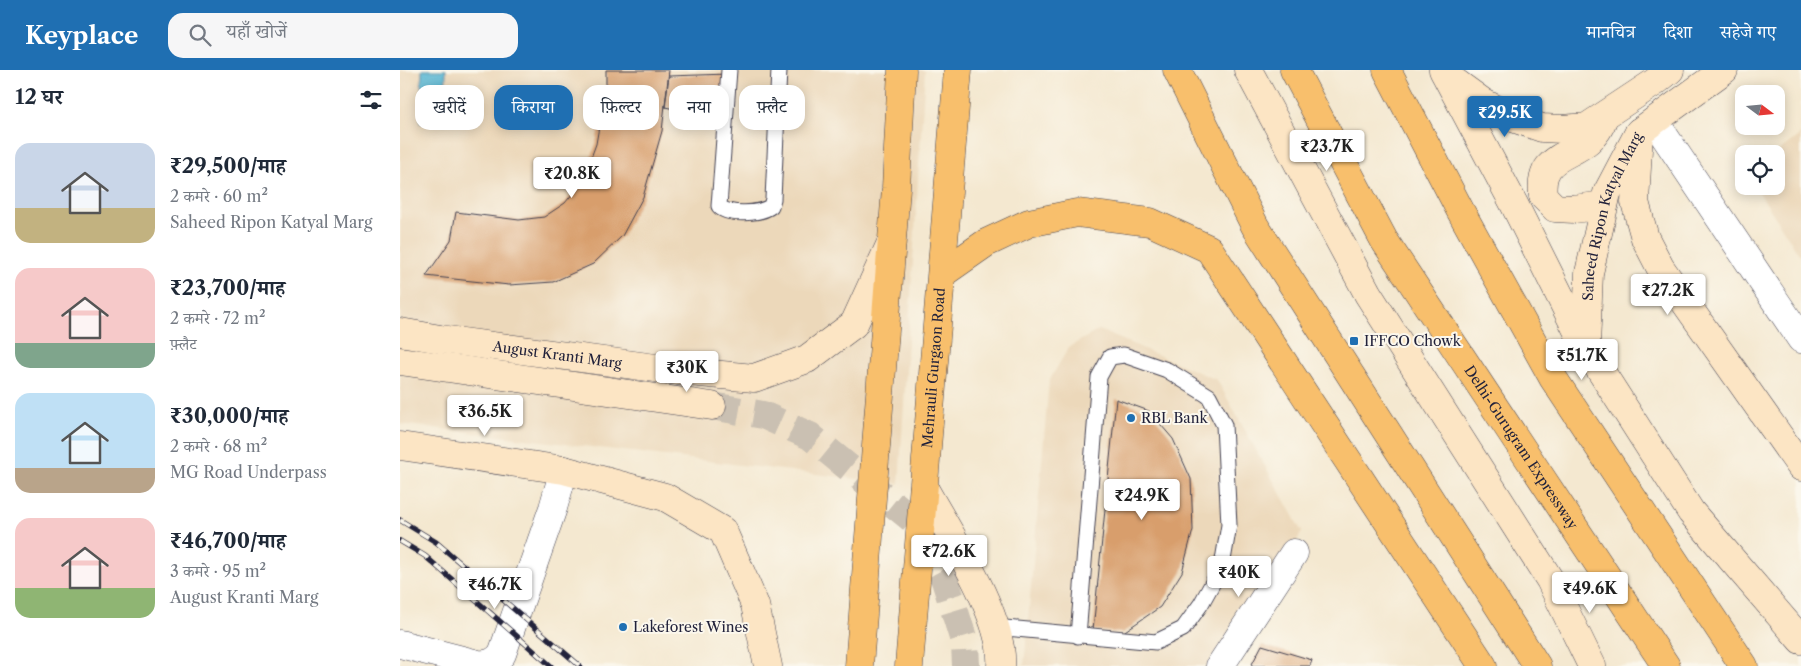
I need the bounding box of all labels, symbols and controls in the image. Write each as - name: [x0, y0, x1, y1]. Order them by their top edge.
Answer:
- search box: [168, 13, 518, 58]
- text: यहाँ खोजें: [226, 20, 287, 43]
- text: Keyplace: [25, 21, 138, 50]
- icon: search: [186, 21, 214, 49]
- text: मानचित्र: [1587, 21, 1635, 43]
- text: दिशा: [1663, 21, 1692, 43]
- text: सहेजे गए: [1720, 21, 1776, 43]
- text: 12 घर: [15, 84, 63, 109]
- chip: खरीदें: [415, 85, 484, 130]
- chip: किराया: [494, 85, 573, 130]
- chip: फ़िल्टर: [583, 85, 659, 130]
- chip: नया: [669, 85, 729, 130]
- chip: फ़्लैट: [739, 85, 805, 130]
- north arrow: [1735, 85, 1785, 135]
- map controls: [1735, 85, 1785, 195]
- icon: filters: [357, 86, 385, 114]
- pin: ₹29.5K: [1464, 96, 1546, 138]
- text: ₹29.5K: [1478, 102, 1532, 122]
- street label: Saheed Ripon Katyal Marg: [1579, 128, 1647, 301]
- pin: ₹23.7K: [1286, 129, 1368, 172]
- text: ₹23.7K: [1301, 136, 1353, 156]
- button: locate: [1735, 145, 1785, 195]
- text: ₹29,500/माह: [170, 153, 286, 178]
- pin: ₹20.8K: [531, 156, 613, 199]
- icon: home: [55, 163, 115, 223]
- text: ₹20.8K: [544, 163, 600, 183]
- text: 2 कमरे · 60 m²: [170, 186, 268, 206]
- text: Saheed Ripon Katyal Marg: [170, 212, 372, 232]
- pin: ₹27.2K: [1627, 274, 1709, 316]
- text: ₹23,700/माह: [170, 275, 285, 300]
- text: ₹27.2K: [1642, 280, 1694, 300]
- street label: Mehrauli Gurgaon Road: [918, 287, 949, 449]
- icon: home: [55, 288, 115, 348]
- text: 2 कमरे · 72 m²: [170, 308, 266, 328]
- place label: IFFCO Chowk: [1364, 332, 1462, 350]
- text: फ़्लैट: [170, 334, 197, 354]
- marker: IFFCO Chowk: [1348, 335, 1360, 347]
- street label: August Kranti Marg: [491, 337, 624, 372]
- pin: ₹51.7K: [1541, 338, 1623, 381]
- text: ₹51.7K: [1557, 345, 1607, 365]
- pin: ₹30K: [657, 350, 717, 393]
- text: ₹30K: [666, 357, 708, 377]
- street label: Delhi-Gurugram Expressway: [1461, 362, 1582, 533]
- pin: ₹36.5K: [444, 394, 526, 437]
- text: ₹36.5K: [458, 401, 512, 421]
- text: ₹30,000/माह: [170, 403, 288, 428]
- place label: RBL Bank: [1141, 409, 1208, 427]
- marker: RBL Bank: [1125, 412, 1137, 424]
- icon: home: [55, 413, 115, 473]
- text: 2 कमरे · 68 m²: [170, 436, 267, 456]
- text: MG Road Underpass: [170, 462, 327, 482]
- pin: ₹24.9K: [1101, 478, 1183, 521]
- text: ₹24.9K: [1115, 485, 1169, 505]
- text: ₹46,700/माह: [170, 528, 286, 553]
- pin: ₹72.6K: [908, 534, 990, 577]
- icon: home: [55, 538, 115, 598]
- text: ₹72.6K: [922, 541, 976, 561]
- pin: ₹40K: [1209, 556, 1269, 598]
- text: 3 कमरे · 95 m²: [170, 561, 266, 581]
- text: ₹40K: [1218, 562, 1260, 582]
- pin: ₹46.7K: [454, 568, 536, 610]
- pin: ₹49.6K: [1549, 572, 1631, 614]
- text: ₹46.7K: [468, 574, 522, 594]
- text: ₹49.6K: [1563, 578, 1617, 598]
- text: August Kranti Marg: [170, 587, 319, 607]
- place label: Lakeforest Wines: [633, 618, 748, 636]
- marker: Lakeforest Wines: [617, 621, 629, 633]

